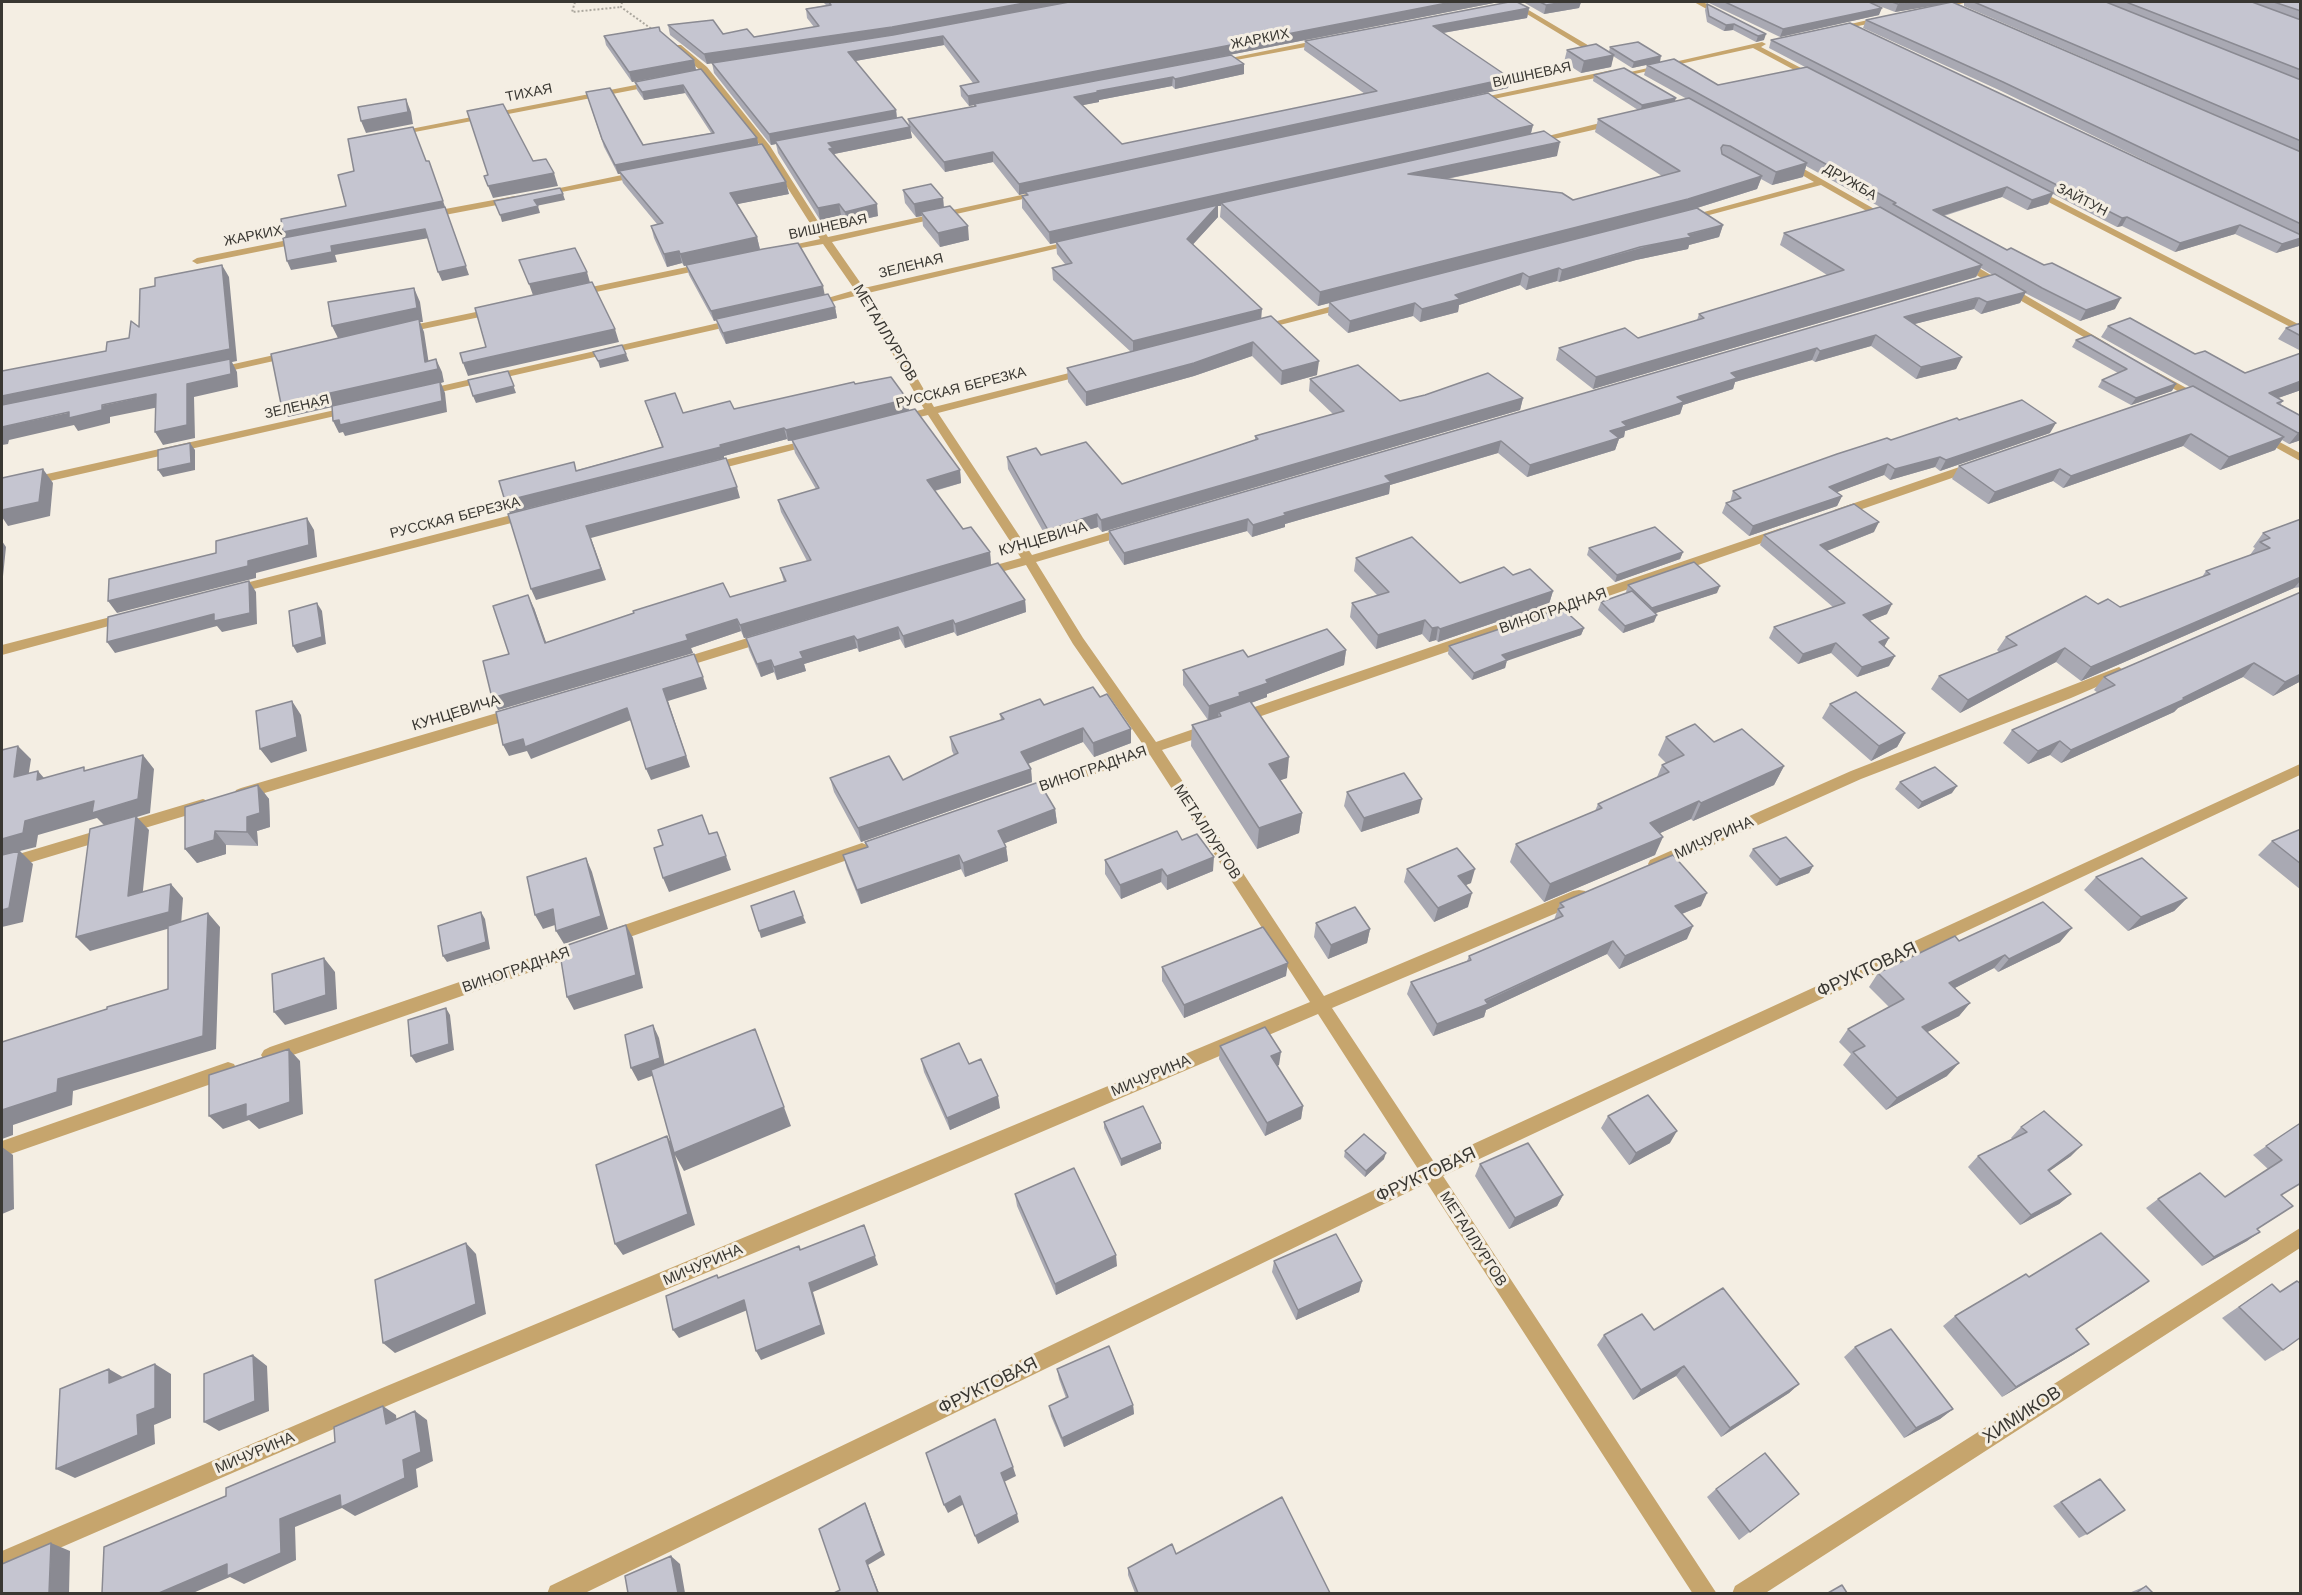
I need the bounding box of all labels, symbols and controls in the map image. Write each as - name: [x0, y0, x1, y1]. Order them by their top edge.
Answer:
- street label: ЖАРКИХ: [1229, 25, 1291, 53]
- street label: ВИШНЕВАЯ: [1491, 58, 1573, 92]
- street label: ТИХАЯ: [504, 80, 554, 106]
- street label: ДРУЖБА: [1820, 160, 1880, 204]
- street label: ЗАЙТУН: [2054, 180, 2110, 220]
- street label: ВИШНЕВАЯ: [787, 210, 869, 244]
- street label: ЖАРКИХ: [222, 222, 284, 250]
- street label: ЗЕЛЕНАЯ: [877, 250, 945, 282]
- street label: МЕТАЛЛУРГОВ: [849, 281, 921, 385]
- street label: РУССКАЯ БЕРЕЗКА: [894, 364, 1028, 412]
- street label: ЗЕЛЕНАЯ: [263, 391, 331, 423]
- street label: РУССКАЯ БЕРЕЗКА: [388, 494, 522, 542]
- street label: КУНЦЕВИЧА: [997, 518, 1089, 560]
- street label: ВИНОГРАДНАЯ: [1497, 584, 1609, 638]
- street label: КУНЦЕВИЧА: [410, 691, 502, 735]
- street label: ВИНОГРАДНАЯ: [1037, 742, 1149, 796]
- street label: МЕТАЛЛУРГОВ: [1170, 781, 1244, 883]
- street label: МИЧУРИНА: [1672, 813, 1756, 863]
- street label: ФРУКТОВАЯ: [1814, 937, 1920, 1003]
- street label: ВИНОГРАДНАЯ: [460, 943, 572, 997]
- street label: МИЧУРИНА: [1109, 1051, 1193, 1101]
- street label: ФРУКТОВАЯ: [1373, 1142, 1479, 1208]
- street label: МЕТАЛЛУРГОВ: [1436, 1188, 1510, 1290]
- street label: МИЧУРИНА: [661, 1240, 745, 1290]
- street label: ФРУКТОВАЯ: [935, 1353, 1041, 1419]
- street label: ХИМИКОВ: [1979, 1382, 2065, 1448]
- street label: МИЧУРИНА: [213, 1428, 297, 1478]

